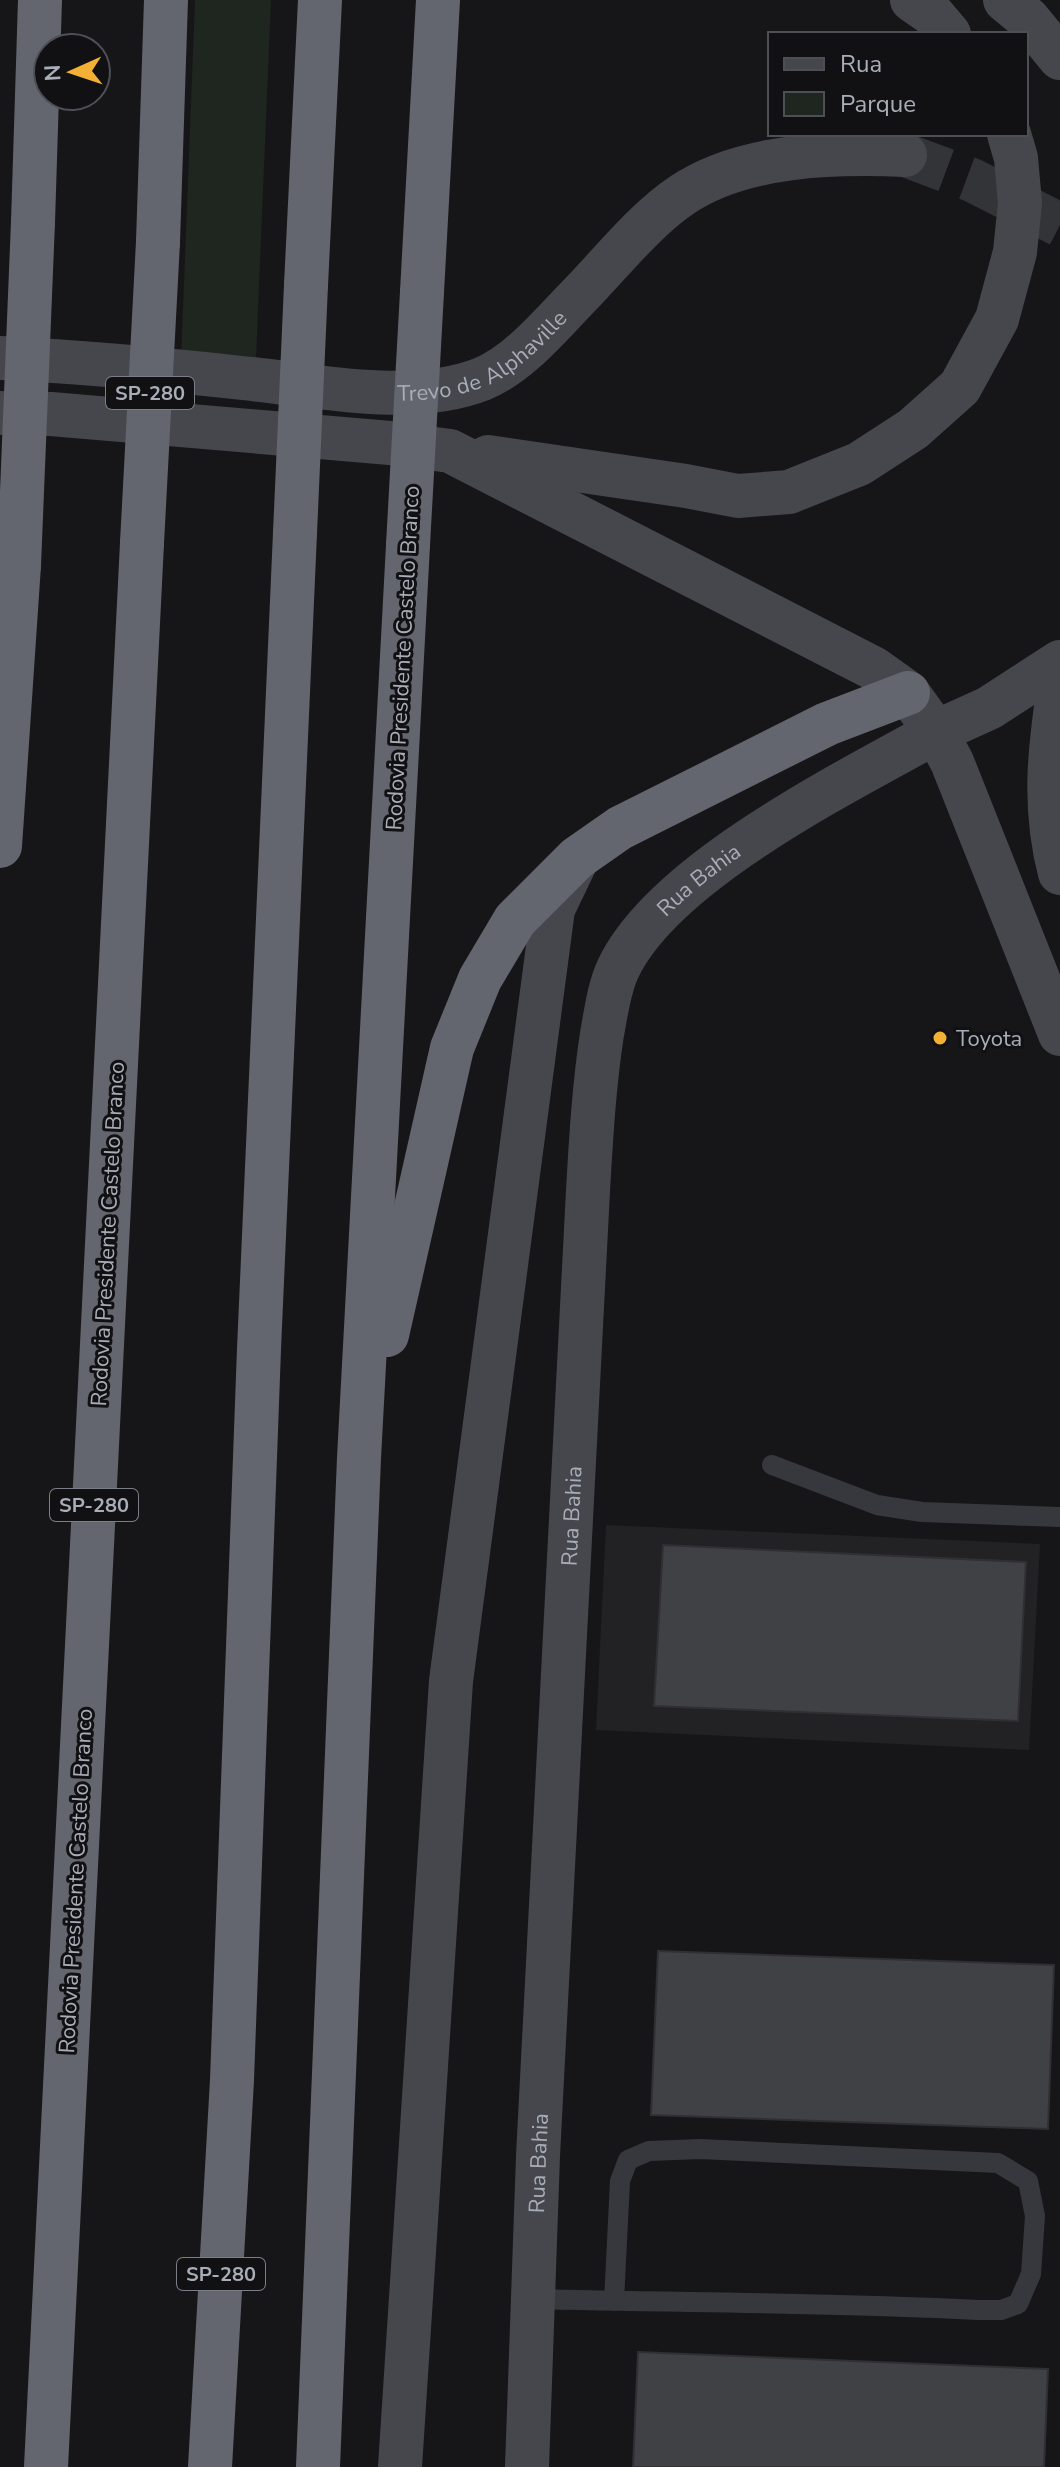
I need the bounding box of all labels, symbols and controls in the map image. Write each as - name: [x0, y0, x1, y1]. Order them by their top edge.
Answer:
- north arrow: [32, 32, 112, 112]
- legend: [768, 32, 1028, 136]
- text: Rua: [840, 48, 882, 80]
- text: N: [38, 64, 68, 82]
- text: Parque: [840, 88, 916, 120]
- street label: Trevo de Alphaville: [397, 304, 574, 409]
- road number: SP-280: [106, 377, 194, 409]
- street label: Rodovia Presidente Castelo Branco: [379, 485, 427, 831]
- street label: Rua Bahia: [650, 837, 747, 923]
- place label: Toyota: [956, 1024, 1022, 1054]
- marker: Toyota: [931, 1029, 949, 1047]
- street label: Rodovia Presidente Castelo Branco: [84, 1061, 132, 1407]
- street label: Rua Bahia: [555, 1465, 590, 1567]
- road number: SP-280: [50, 1489, 138, 1521]
- street label: Rodovia Presidente Castelo Branco: [52, 1708, 100, 2054]
- street label: Rua Bahia: [522, 2112, 556, 2214]
- road number: SP-280: [177, 2258, 265, 2290]

